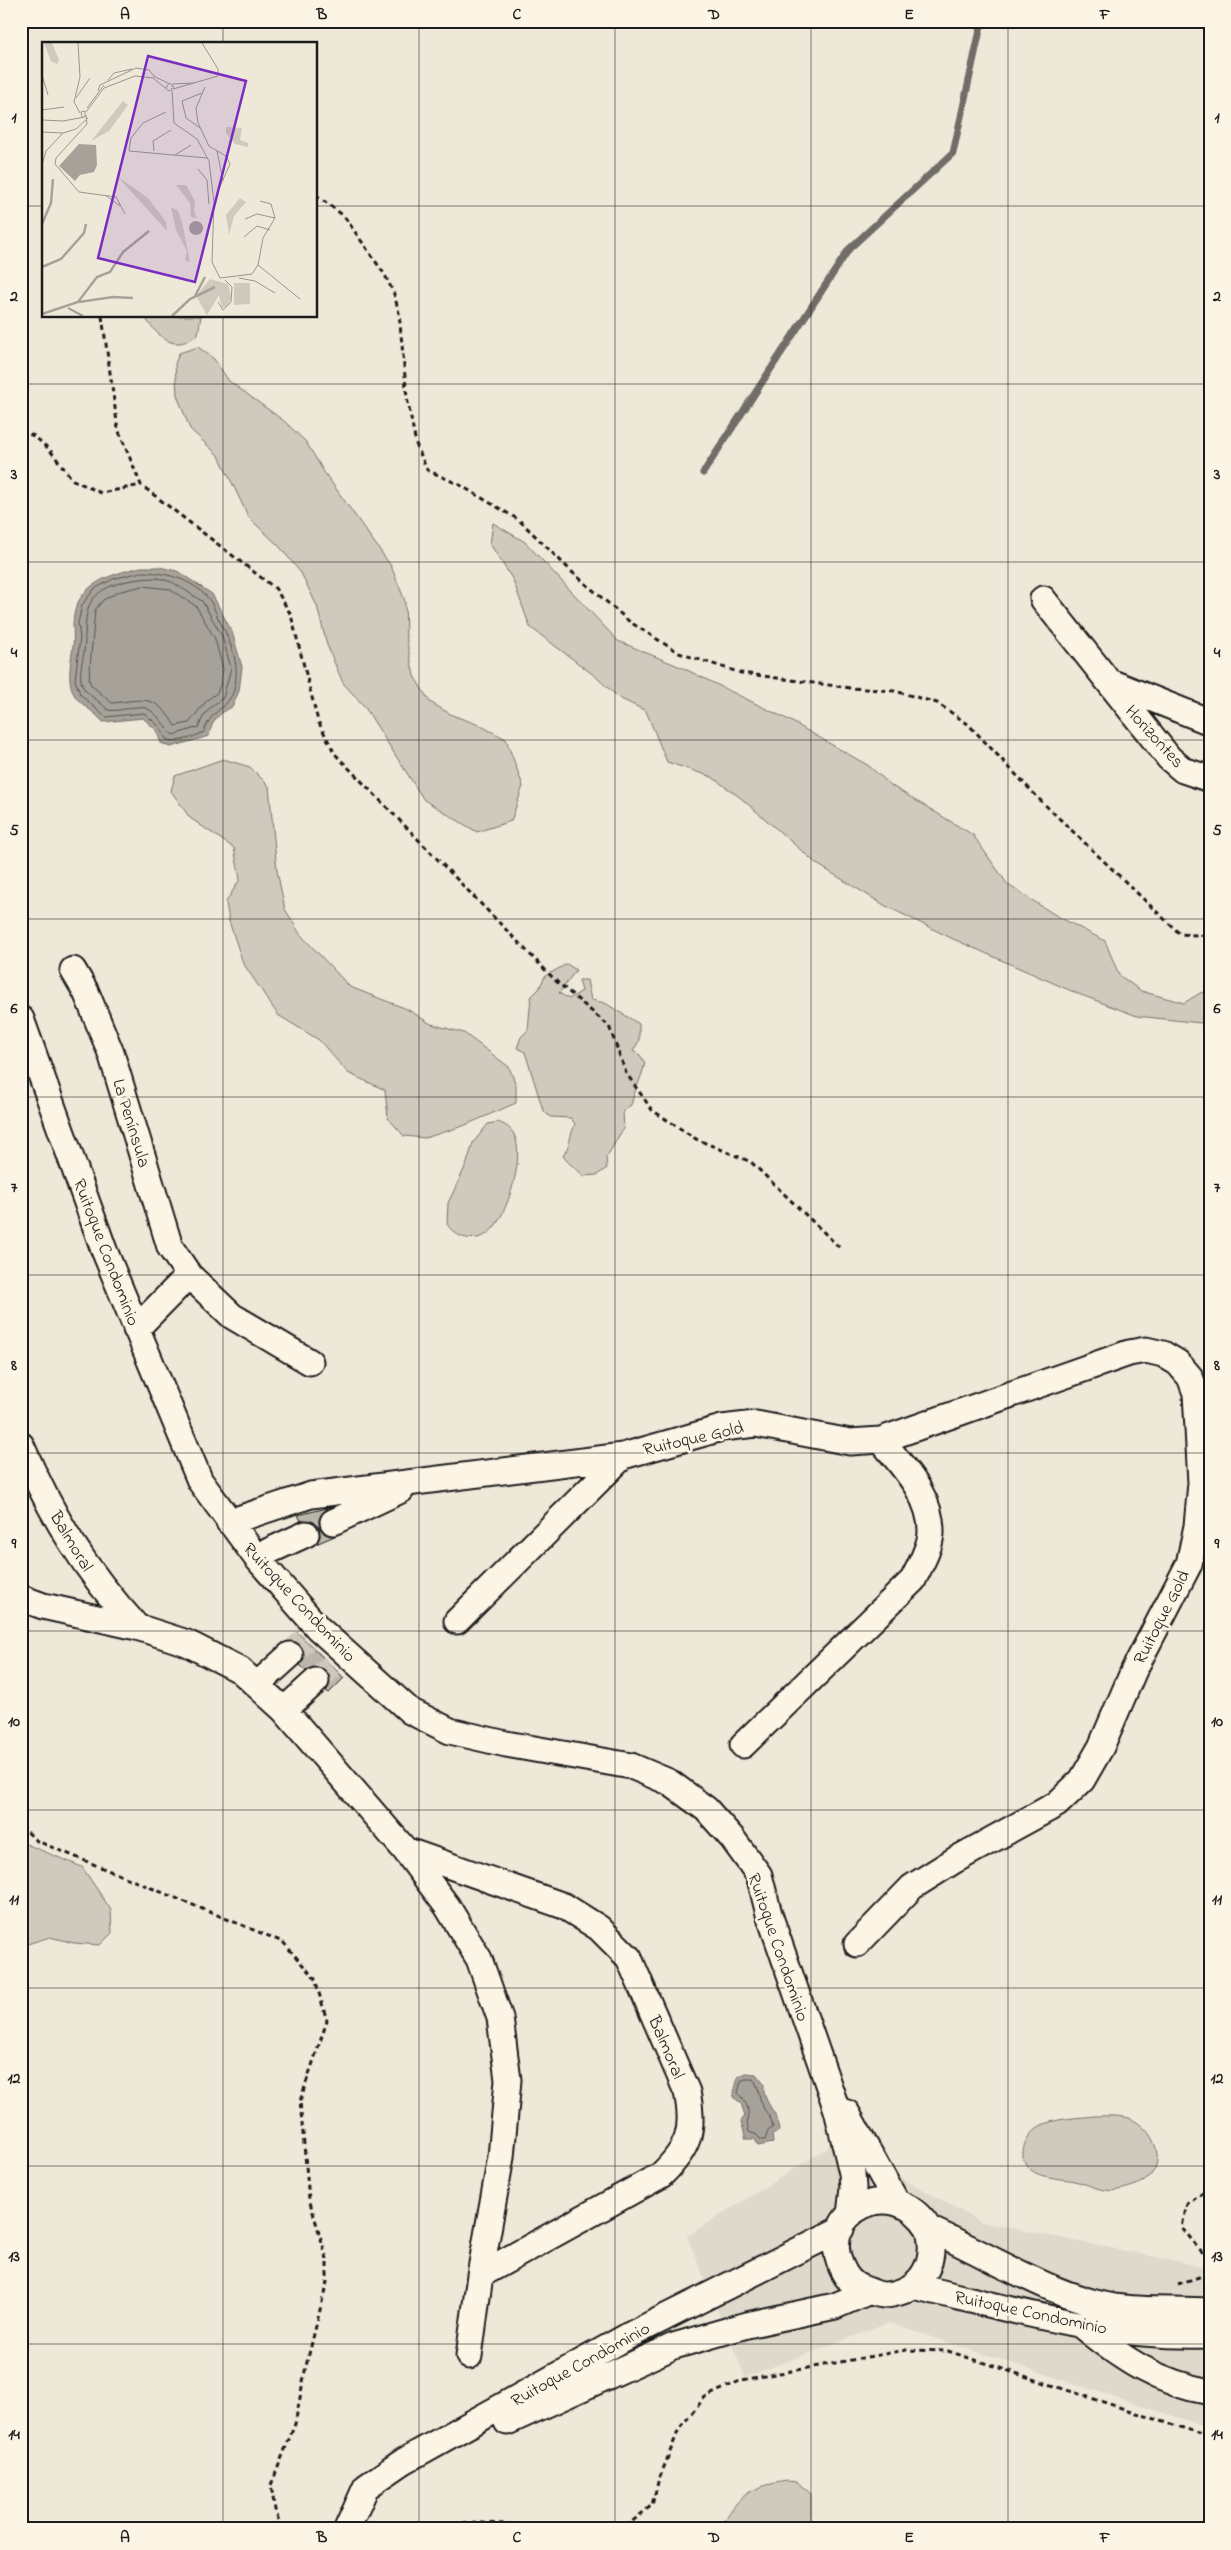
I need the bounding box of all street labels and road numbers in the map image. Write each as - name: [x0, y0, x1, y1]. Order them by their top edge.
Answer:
- street label: Horizontes: [1118, 700, 1189, 775]
- street label: La Península: [104, 1076, 156, 1171]
- street label: Ruitoque Condominio: [65, 1176, 145, 1330]
- street label: Ruitoque Gold: [641, 1416, 746, 1464]
- street label: Balmoral: [41, 1506, 99, 1577]
- street label: Ruitoque Condominio: [236, 1538, 361, 1669]
- street label: Ruitoque Gold: [1128, 1566, 1198, 1669]
- street label: Ruitoque Condominio: [740, 1870, 815, 2025]
- street label: Balmoral: [640, 2011, 690, 2083]
- street label: Ruitoque Condominio: [952, 2285, 1109, 2343]
- street label: Ruitoque Condominio: [507, 2317, 655, 2415]

